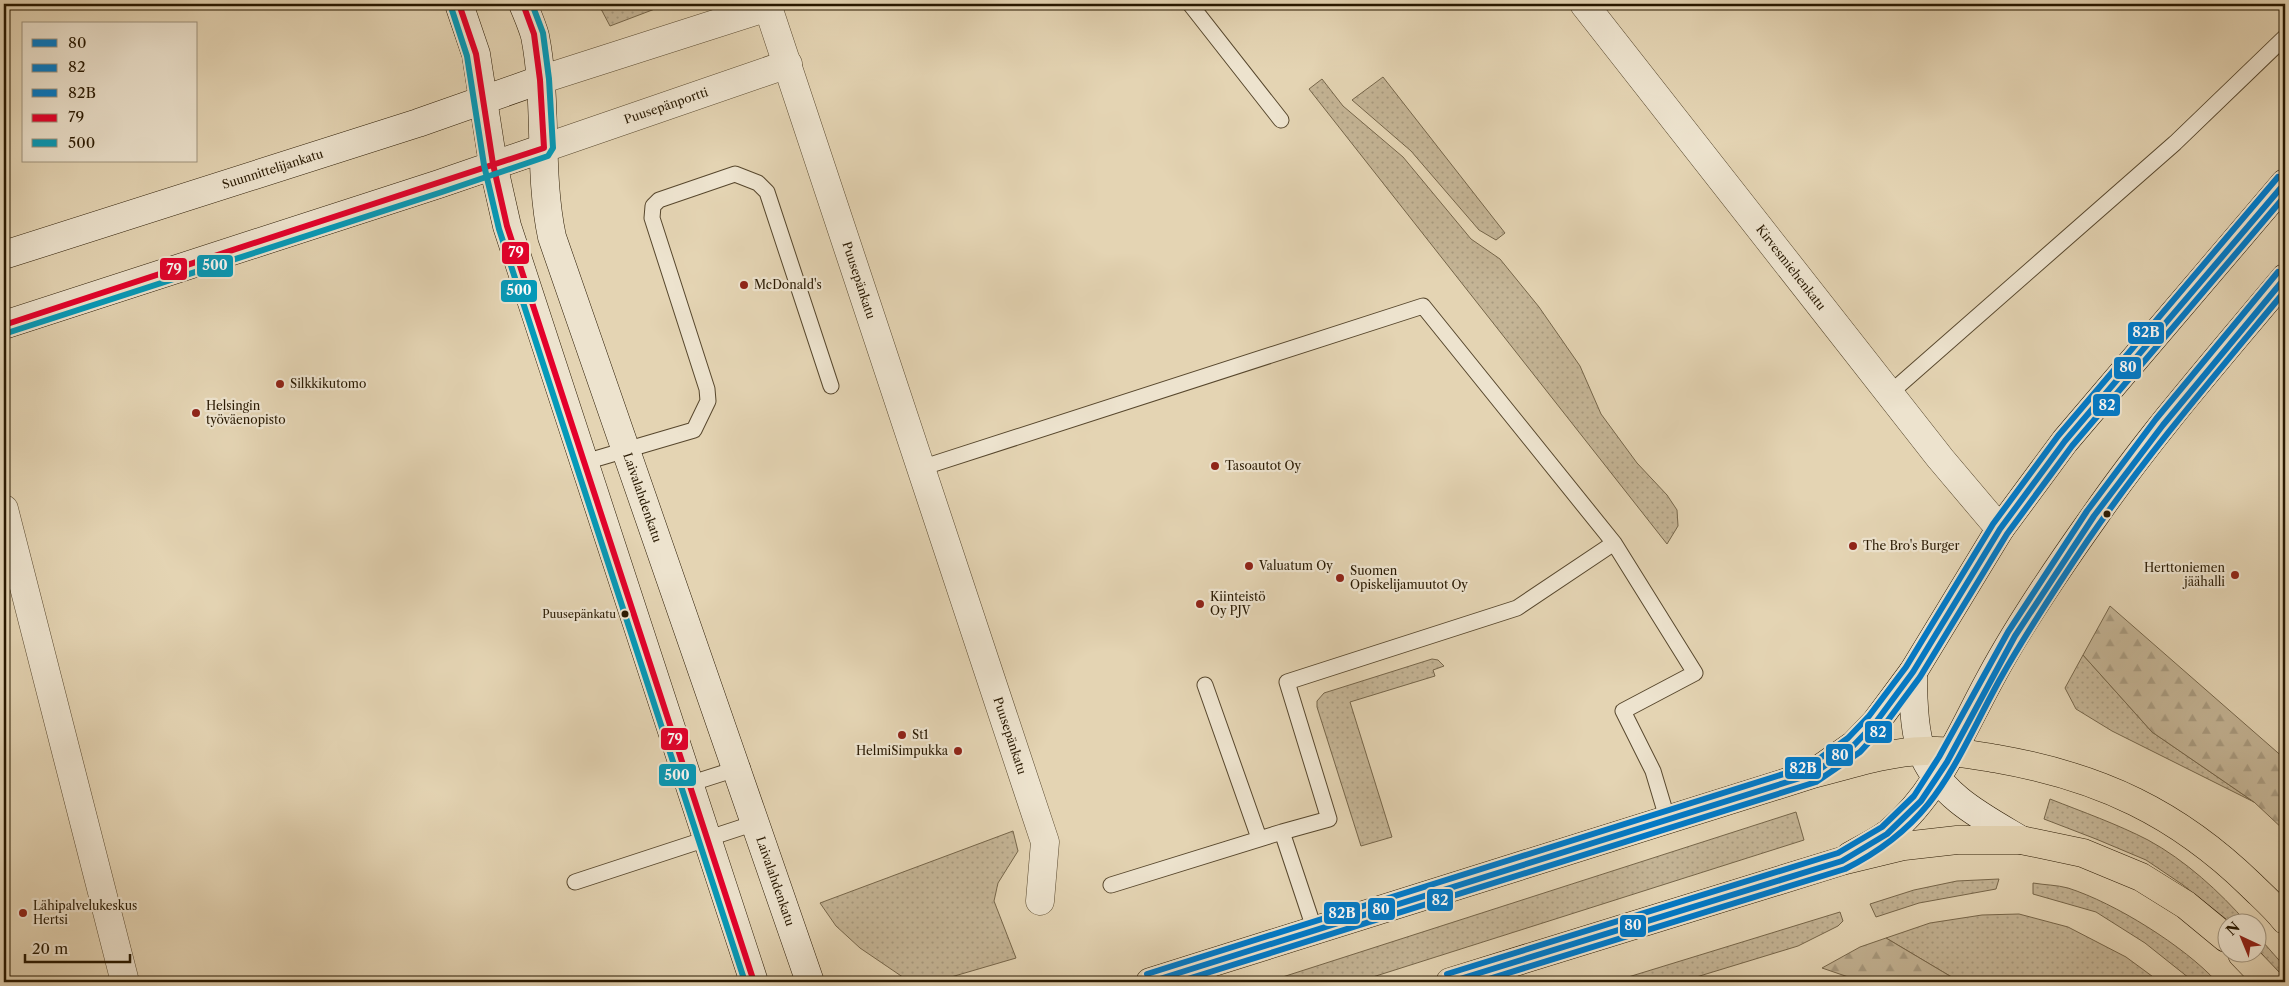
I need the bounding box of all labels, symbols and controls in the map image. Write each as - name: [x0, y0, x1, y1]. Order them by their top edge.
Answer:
- legend: [22, 22, 198, 162]
- text: 80: [68, 33, 86, 52]
- text: 82: [68, 57, 86, 76]
- text: 82B: [68, 83, 96, 102]
- street label: Puusepänportti: [622, 84, 710, 127]
- text: 79: [68, 107, 84, 126]
- text: 500: [68, 133, 95, 152]
- street label: Suunnittelijankatu: [220, 146, 325, 192]
- street label: Kirvesmiehenkatu: [1753, 222, 1830, 313]
- street label: Puusepänkatu: [839, 239, 879, 321]
- line badge: 79: [501, 241, 530, 265]
- text: 79: [508, 243, 524, 261]
- line badge: 500: [196, 254, 234, 278]
- text: 500: [202, 256, 228, 274]
- line badge: 79: [159, 257, 188, 281]
- text: 79: [166, 260, 182, 278]
- place label: McDonald's: [754, 277, 822, 292]
- line badge: 500: [500, 279, 538, 303]
- marker: McDonald's: [738, 279, 750, 291]
- text: 500: [506, 281, 532, 299]
- line badge: 82B: [2127, 321, 2165, 345]
- text: 82B: [2132, 323, 2160, 341]
- line badge: 80: [2113, 356, 2142, 380]
- text: 80: [2119, 358, 2137, 376]
- place label: Silkkikutomo: [290, 376, 366, 391]
- marker: Silkkikutomo: [274, 378, 286, 390]
- line badge: 82: [2092, 393, 2121, 417]
- text: 82: [2099, 396, 2115, 414]
- place label: Helsingin työväenopisto: [206, 398, 286, 427]
- marker: Helsingin työväenopisto: [190, 407, 202, 419]
- street label: Laivalahdenkatu: [620, 451, 665, 545]
- place label: Tasoautot Oy: [1225, 458, 1301, 473]
- marker: Tasoautot Oy: [1209, 460, 1221, 472]
- unlabelled marker: [2102, 509, 2112, 519]
- place label: The Bro's Burger: [1863, 538, 1960, 553]
- marker: The Bro's Burger: [1847, 540, 1859, 552]
- place label: Valuatum Oy: [1258, 558, 1333, 573]
- marker: Valuatum Oy: [1243, 560, 1255, 572]
- place label: Herttoniemen jäähalli: [2144, 560, 2225, 589]
- place label: Suomen Opiskelijamuutot Oy: [1350, 563, 1468, 592]
- marker: Herttoniemen jäähalli: [2229, 569, 2241, 581]
- marker: Suomen Opiskelijamuutot Oy: [1334, 572, 1346, 584]
- place label: Kiinteistö Oy PJV: [1210, 589, 1266, 618]
- marker: Kiinteistö Oy PJV: [1194, 598, 1206, 610]
- place label: Puusepänkatu: [542, 607, 616, 621]
- marker: Puusepänkatu: [620, 609, 630, 619]
- street label: Puusepänkatu: [990, 695, 1030, 777]
- line badge: 82: [1864, 720, 1893, 744]
- text: 82: [1870, 723, 1886, 741]
- line badge: 79: [660, 727, 689, 751]
- place label: St1: [912, 727, 928, 742]
- marker: St1: [896, 729, 908, 741]
- text: 79: [667, 730, 683, 748]
- place label: HelmiSimpukka: [856, 743, 949, 758]
- line badge: 80: [1825, 743, 1854, 767]
- marker: HelmiSimpukka: [952, 745, 964, 757]
- text: 80: [1831, 746, 1849, 764]
- line badge: 82B: [1784, 756, 1822, 780]
- text: 82B: [1789, 759, 1817, 777]
- line badge: 500: [658, 763, 697, 787]
- text: 500: [664, 766, 690, 784]
- street label: Laivalahdenkatu: [753, 834, 798, 929]
- line badge: 82: [1426, 888, 1454, 912]
- text: 82: [1432, 891, 1448, 909]
- line badge: 80: [1367, 897, 1396, 921]
- place label: Lähipalvelukeskus Hertsi: [33, 898, 137, 927]
- text: 80: [1372, 900, 1390, 918]
- line badge: 82B: [1323, 901, 1361, 925]
- text: 82B: [1328, 904, 1356, 922]
- marker: Lähipalvelukeskus Hertsi: [17, 907, 29, 919]
- line badge: 80: [1619, 914, 1647, 938]
- north arrow: [2216, 914, 2266, 964]
- text: 80: [1624, 916, 1642, 934]
- text: N: [2222, 918, 2244, 939]
- scale bar: [25, 931, 130, 963]
- text: 20 m: [32, 939, 68, 958]

